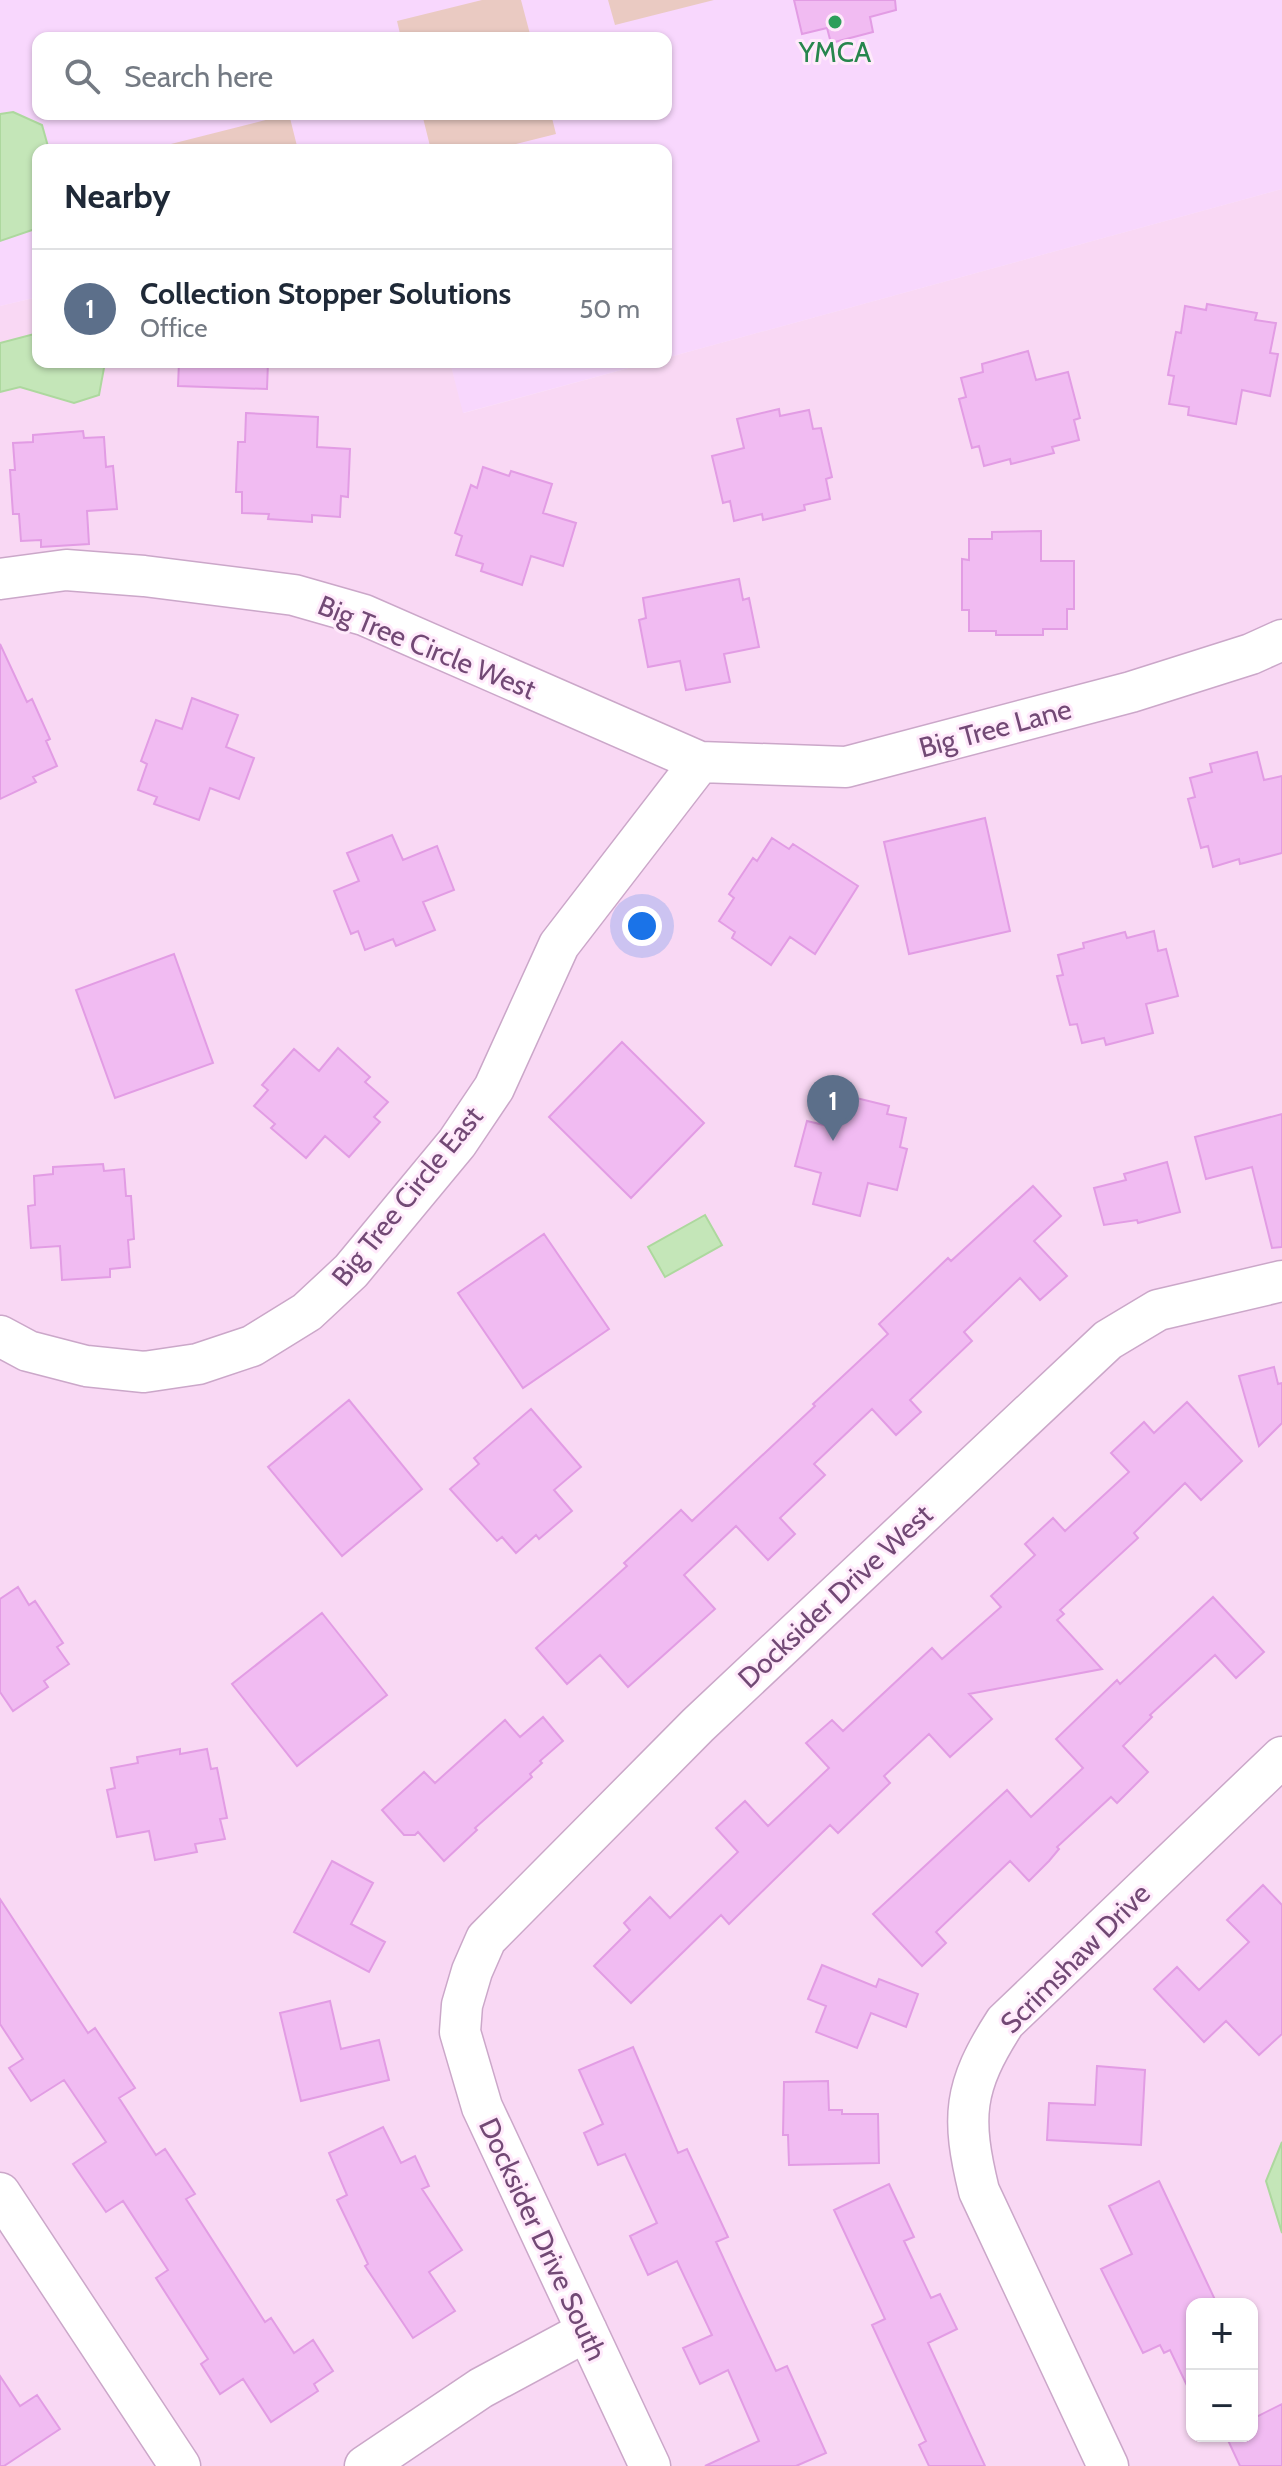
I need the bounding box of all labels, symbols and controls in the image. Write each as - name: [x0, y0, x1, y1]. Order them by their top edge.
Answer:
- marker: YMCA: [826, 13, 844, 31]
- search box: [32, 32, 672, 120]
- place label: YMCA: [798, 35, 872, 69]
- icon: search: [60, 54, 104, 98]
- text: Search here: [124, 58, 273, 95]
- text: Nearby: [64, 175, 171, 217]
- text: Collection Stopper Solutions: [140, 275, 511, 312]
- text: 1: [85, 293, 95, 325]
- text: 50 m: [579, 293, 640, 325]
- text: Office: [140, 312, 208, 344]
- street label: Big Tree Circle West: [313, 588, 541, 706]
- street label: Big Tree Lane: [915, 691, 1075, 765]
- your location: [622, 906, 662, 946]
- pin: 1: [807, 1075, 859, 1141]
- street label: Big Tree Circle East: [324, 1099, 490, 1293]
- street label: Docksider Drive West: [731, 1497, 939, 1695]
- street label: Scrimshaw Drive: [993, 1876, 1157, 2040]
- street label: Docksider Drive South: [472, 2112, 614, 2366]
- map controls: [1186, 2298, 1258, 2442]
- button: +: [1186, 2298, 1258, 2370]
- button: −: [1186, 2370, 1258, 2442]

